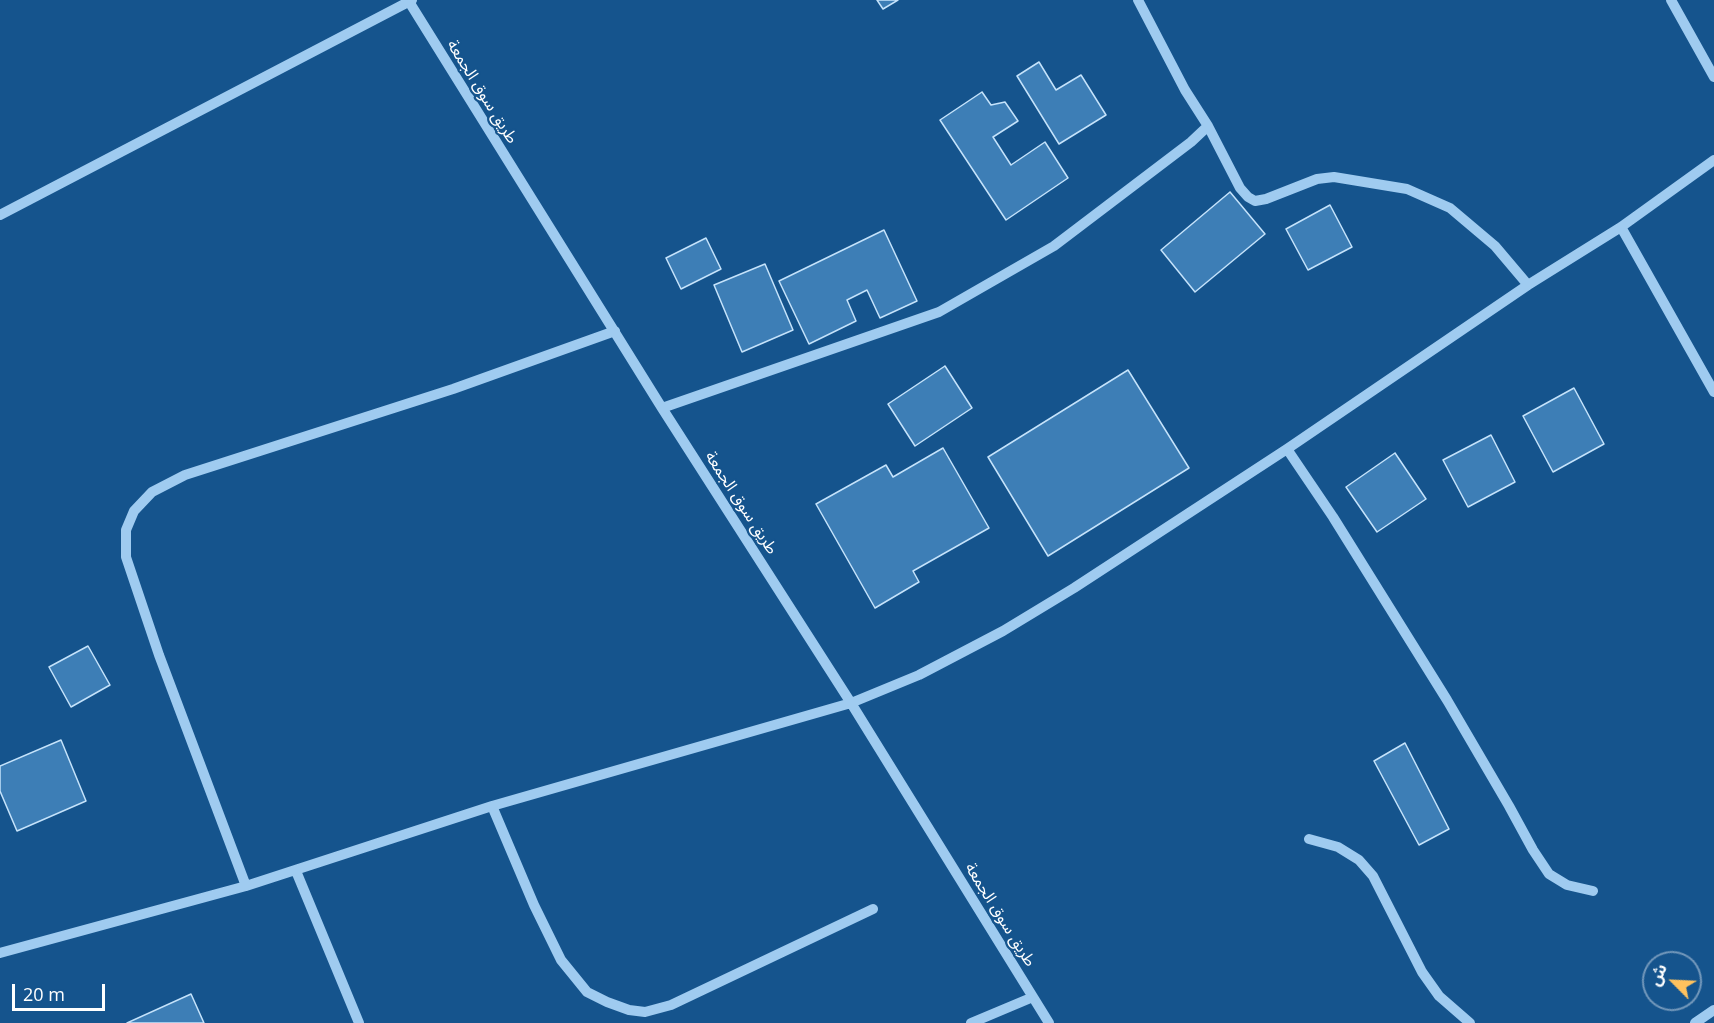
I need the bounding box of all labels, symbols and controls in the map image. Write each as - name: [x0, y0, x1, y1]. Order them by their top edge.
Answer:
- street label: طريق سوق الجمعة: [442, 37, 522, 147]
- street label: طريق سوق الجمعة: [701, 448, 781, 558]
- street label: طريق سوق الجمعة: [960, 860, 1040, 970]
- north arrow: [1642, 951, 1702, 1011]
- text: ش: [1643, 960, 1672, 989]
- scale bar: [15, 972, 108, 1010]
- text: 20 m: [23, 982, 65, 1006]

